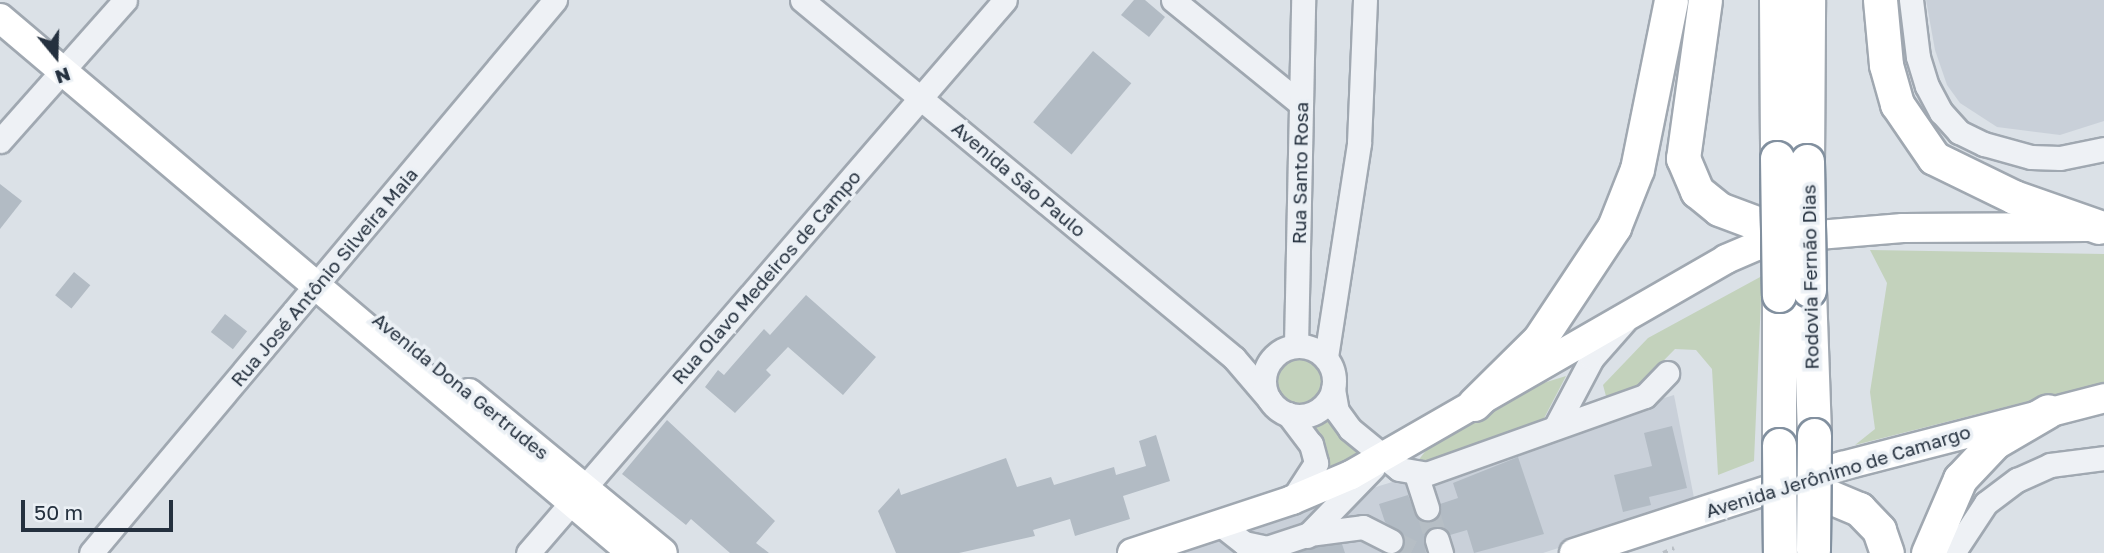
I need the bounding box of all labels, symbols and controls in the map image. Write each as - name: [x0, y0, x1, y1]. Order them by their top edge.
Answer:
- north arrow: [21, 21, 91, 91]
- text: N: [52, 63, 74, 90]
- street label: Rua Santo Rosa: [1287, 102, 1313, 244]
- street label: Avenida São Paulo: [947, 116, 1091, 242]
- street label: Rua José Antônio Silveira Maia: [226, 163, 422, 391]
- street label: Rua Olavo Medeiros de Campo: [667, 165, 865, 389]
- street label: Rodovia Fernão Dias: [1797, 184, 1823, 370]
- street label: Avenida Dona Gertrudes: [368, 308, 554, 464]
- street label: Avenida Jerônimo de Camargo: [1703, 420, 1973, 522]
- scale bar: [24, 486, 177, 530]
- text: 50 m: [34, 499, 83, 525]

